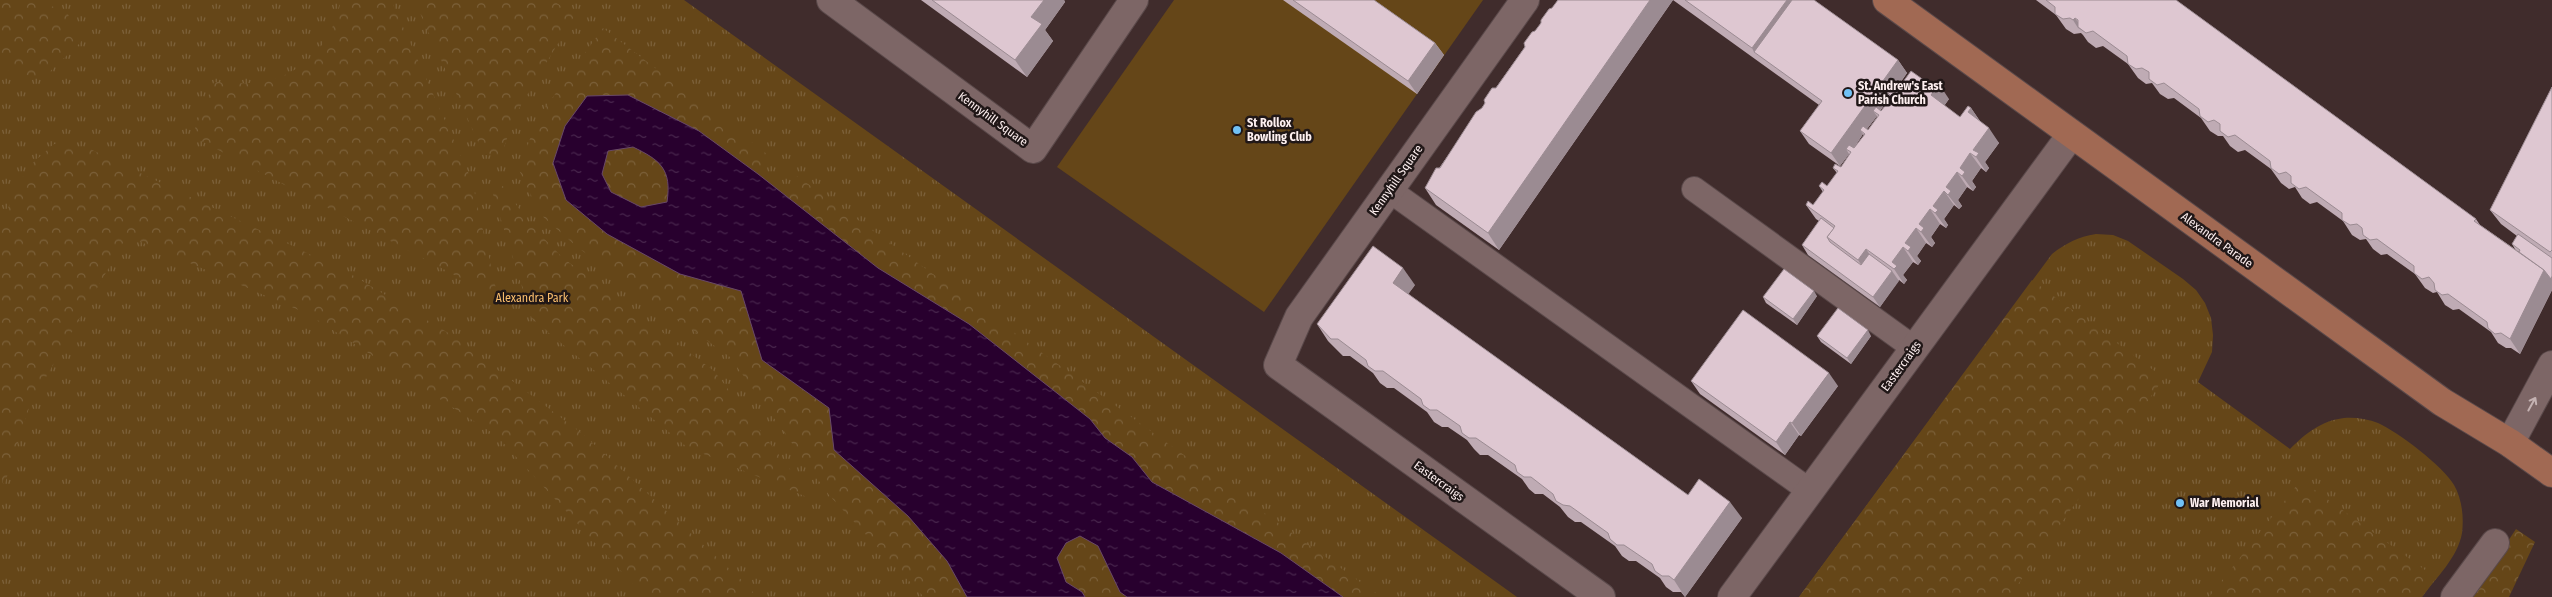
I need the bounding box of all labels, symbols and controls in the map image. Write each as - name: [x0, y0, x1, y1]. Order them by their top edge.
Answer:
- place label: St. Andrew's East Parish Church: [1858, 79, 1944, 107]
- marker: St. Andrew's East Parish Church: [1842, 87, 1854, 99]
- street label: Kennyhill Square: [955, 89, 1031, 149]
- place label: St Rollox Bowling Club: [1247, 116, 1312, 144]
- marker: St Rollox Bowling Club: [1231, 124, 1243, 136]
- street label: Kennyhill Square: [1367, 142, 1426, 218]
- street label: Alexandra Parade: [2178, 209, 2256, 271]
- park label: Alexandra Park: [496, 291, 569, 305]
- street label: Eastercraigs: [1878, 338, 1924, 394]
- one-way arrow: [2527, 397, 2537, 412]
- street label: Eastercraigs: [1411, 458, 1467, 504]
- place label: War Memorial: [2190, 496, 2259, 510]
- marker: War Memorial: [2174, 497, 2186, 509]

